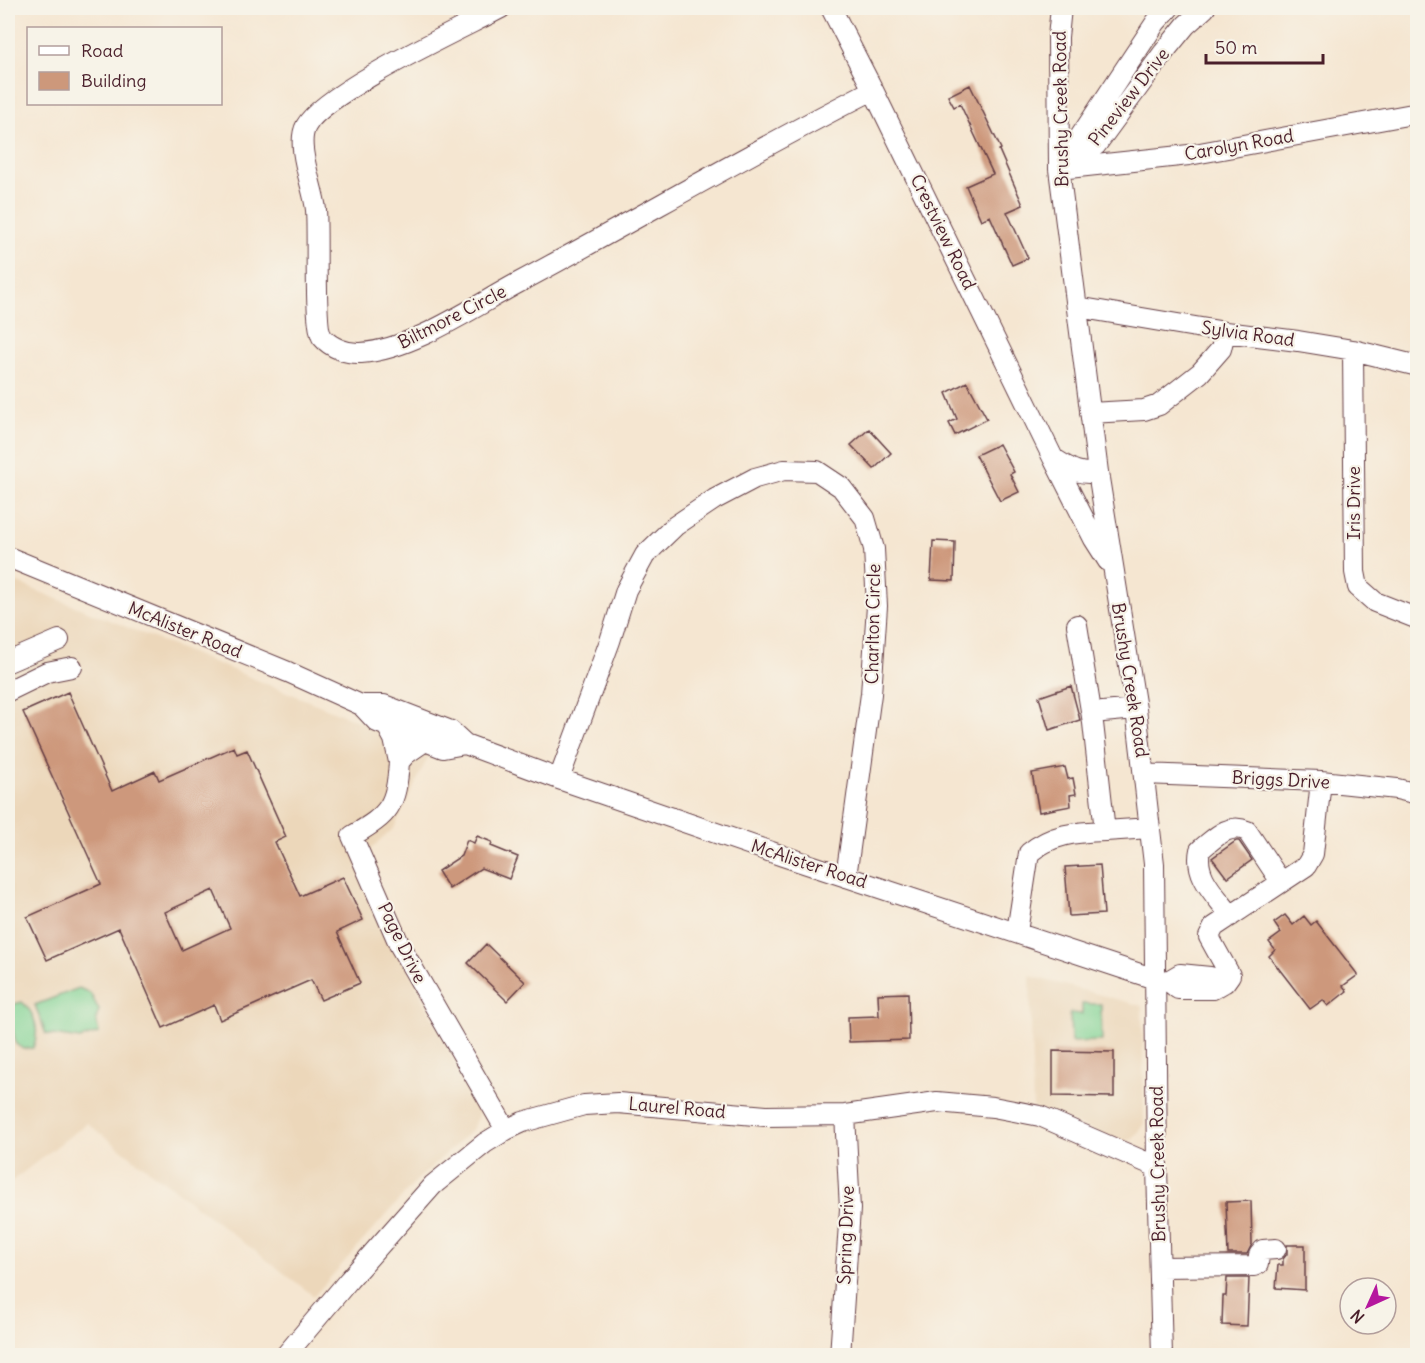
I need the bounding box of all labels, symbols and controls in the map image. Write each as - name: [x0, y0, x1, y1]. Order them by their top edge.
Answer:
- legend: [27, 27, 222, 105]
- scale bar: [1206, 27, 1323, 65]
- street label: Brushy Creek Road: [1048, 30, 1073, 187]
- text: 50 m: [1215, 36, 1257, 59]
- text: Road: [81, 39, 124, 62]
- street label: Pineview Drive: [1083, 43, 1174, 150]
- text: Building: [81, 69, 146, 92]
- street label: Carolyn Road: [1183, 124, 1296, 165]
- street label: Crestview Road: [906, 170, 981, 294]
- street label: Biltmore Circle: [394, 279, 510, 354]
- street label: Sylvia Road: [1200, 316, 1297, 351]
- street label: Iris Drive: [1342, 466, 1365, 540]
- street label: Charlton Circle: [860, 563, 885, 685]
- street label: McAlister Road: [125, 596, 246, 663]
- street label: Brushy Creek Road: [1107, 601, 1154, 759]
- street label: Briggs Drive: [1231, 765, 1331, 794]
- street label: McAlister Road: [748, 834, 871, 893]
- street label: Page Drive: [373, 899, 432, 987]
- street label: Brushy Creek Road: [1145, 1085, 1170, 1242]
- street label: Laurel Road: [628, 1092, 727, 1123]
- street label: Spring Drive: [832, 1185, 859, 1285]
- north arrow: [1338, 1276, 1398, 1336]
- text: N: [1346, 1306, 1368, 1328]

